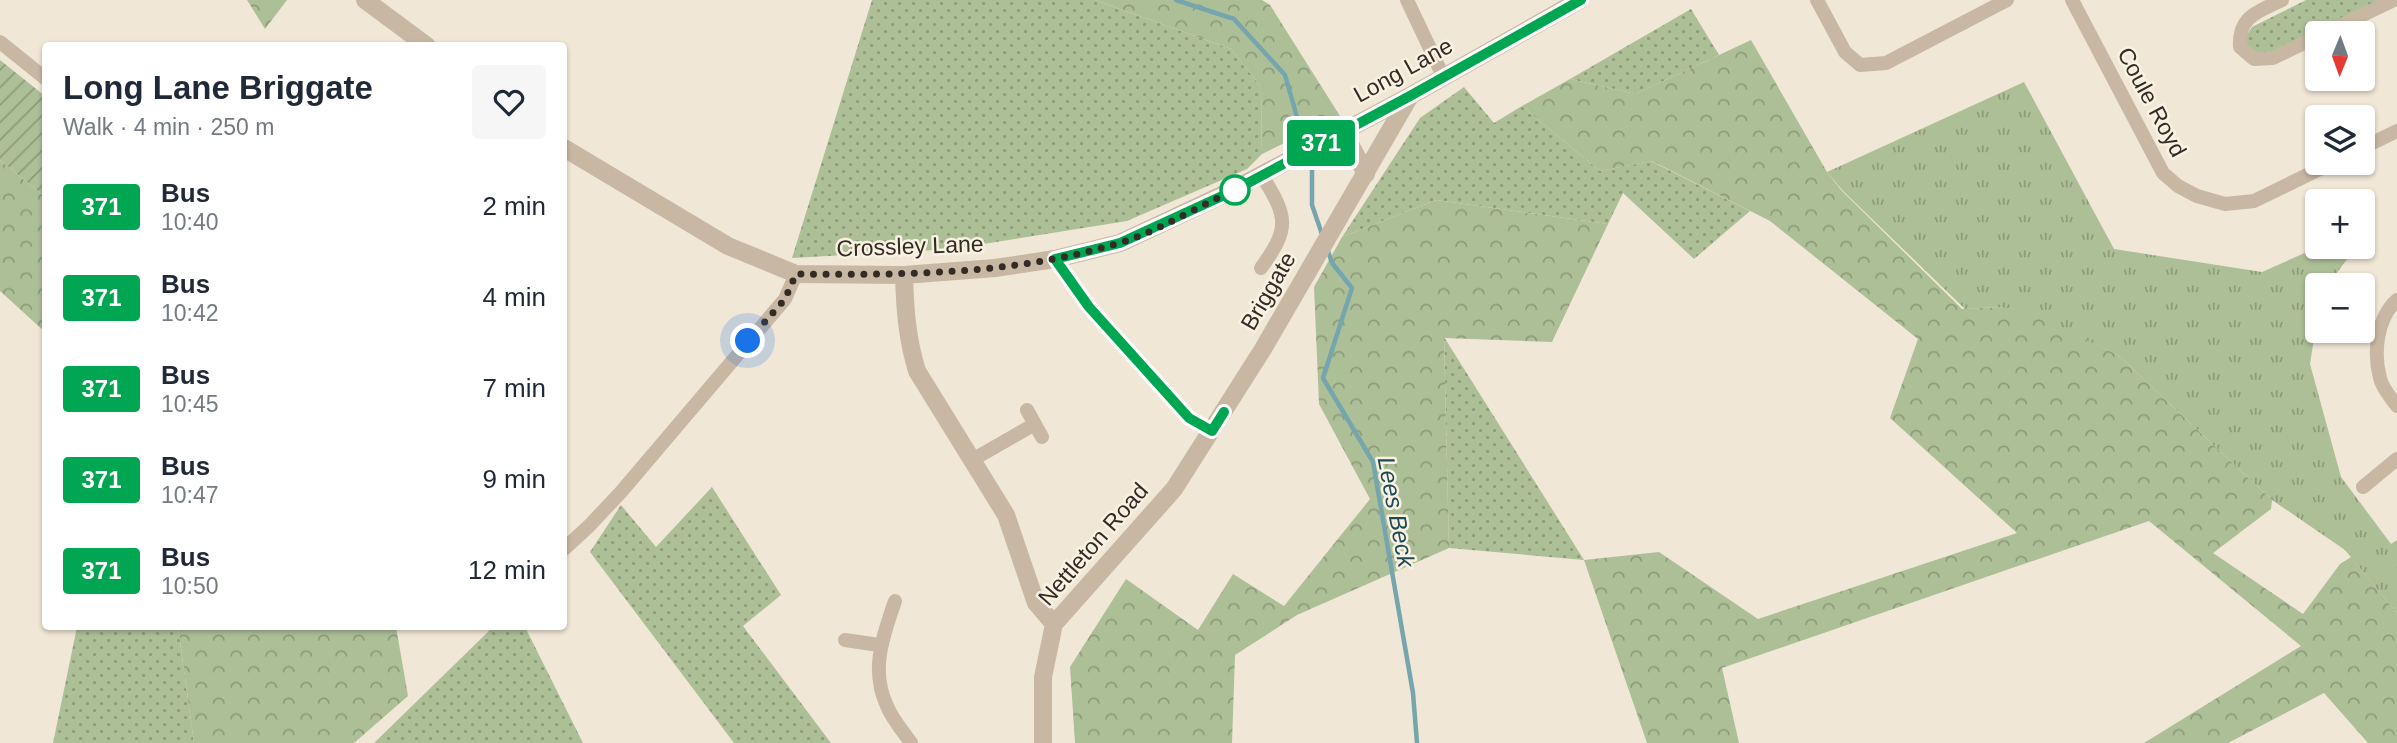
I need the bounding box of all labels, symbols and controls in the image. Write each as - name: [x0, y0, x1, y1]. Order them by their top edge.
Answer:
- north arrow: [2305, 21, 2375, 91]
- map controls: [2305, 21, 2375, 343]
- street label: Long Lane: [1349, 32, 1457, 108]
- street label: Coule Royd: [2112, 43, 2192, 161]
- button: heart: [472, 65, 546, 139]
- text: Long Lane Briggate: [63, 69, 373, 106]
- button: layers: [2305, 105, 2375, 175]
- text: Walk · 4 min · 250 m: [63, 114, 274, 140]
- line badge: 371: [1281, 120, 1361, 166]
- text: 371: [1301, 129, 1341, 156]
- unlabelled marker: [1220, 175, 1250, 205]
- text: Bus: [161, 178, 210, 208]
- button: +: [2305, 189, 2375, 259]
- text: 2 min: [482, 191, 546, 221]
- text: 371: [81, 193, 122, 220]
- text: 10:40: [161, 209, 219, 235]
- street label: Crossley Lane: [836, 230, 984, 262]
- street label: Briggate: [1235, 247, 1301, 335]
- text: Bus: [161, 269, 210, 299]
- button: −: [2305, 273, 2375, 343]
- text: 4 min: [482, 282, 546, 312]
- text: 371: [81, 284, 122, 311]
- text: 10:42: [161, 300, 219, 326]
- your location: [730, 323, 765, 358]
- text: Bus: [161, 360, 210, 390]
- text: 7 min: [482, 373, 546, 403]
- text: 371: [81, 375, 122, 402]
- text: 10:45: [161, 391, 219, 417]
- text: Bus: [161, 451, 210, 481]
- water label: Lees Beck: [1373, 454, 1421, 571]
- text: 9 min: [482, 464, 546, 494]
- text: 371: [81, 466, 122, 493]
- street label: Nettleton Road: [1033, 478, 1153, 610]
- text: 10:47: [161, 482, 219, 508]
- text: Bus: [161, 542, 210, 572]
- text: 12 min: [468, 555, 546, 585]
- text: 371: [81, 557, 122, 584]
- text: 10:50: [161, 573, 219, 599]

